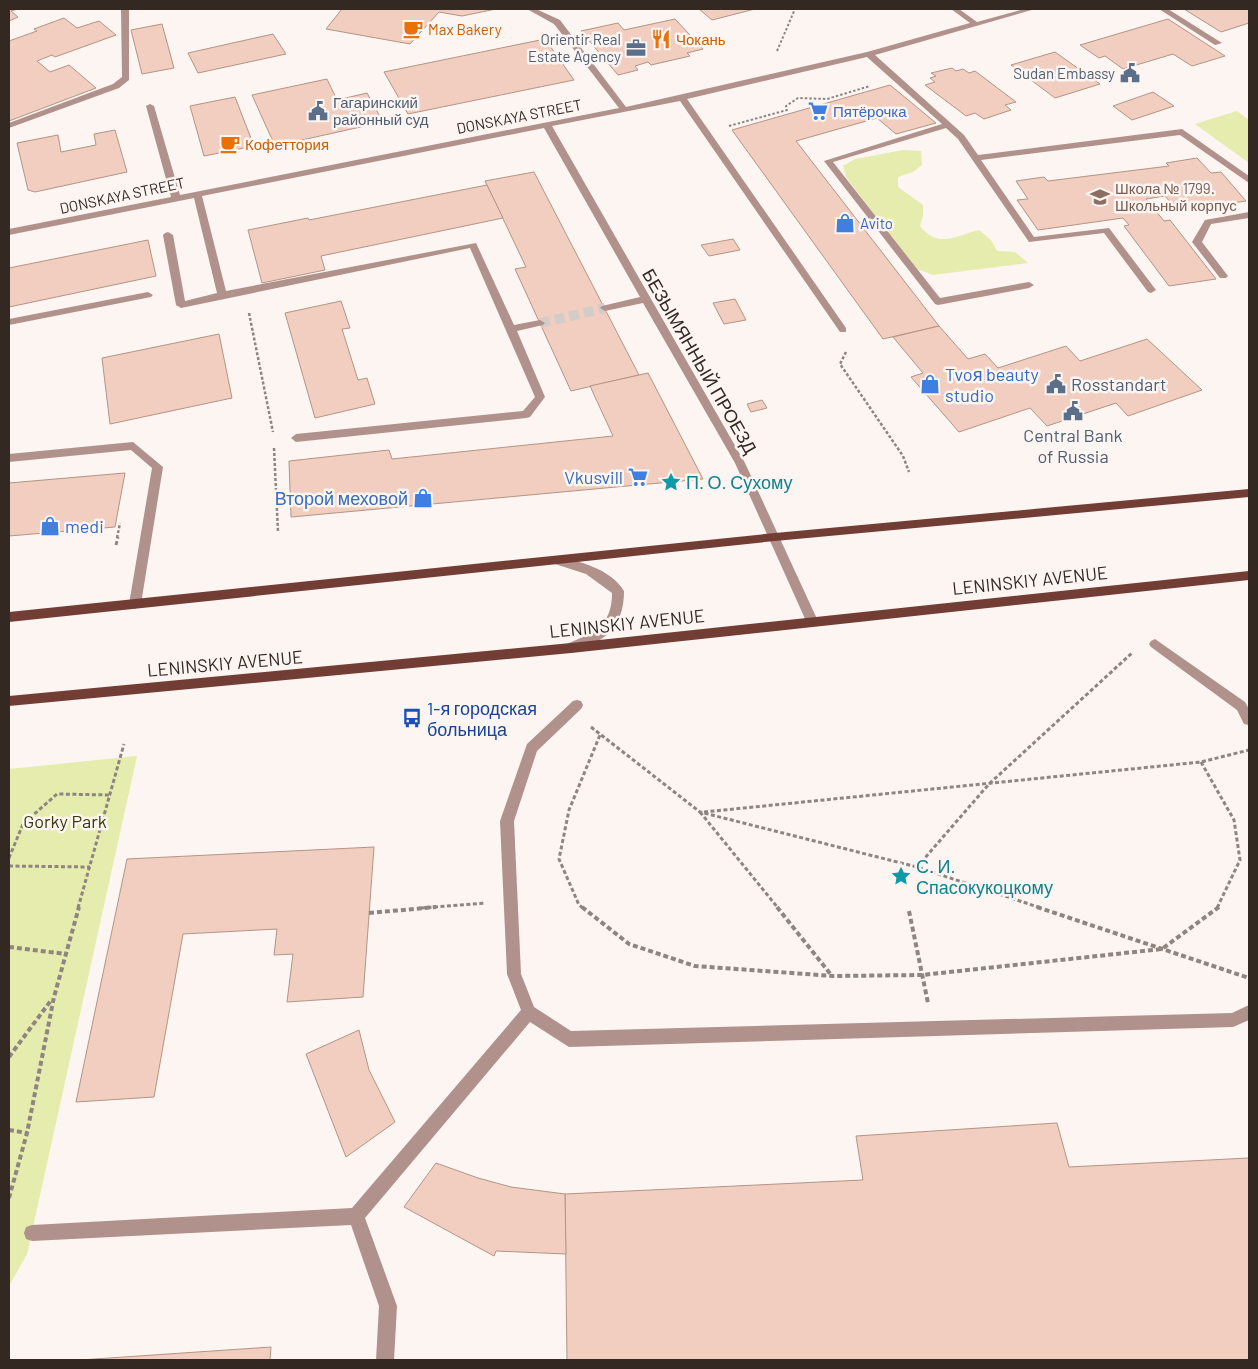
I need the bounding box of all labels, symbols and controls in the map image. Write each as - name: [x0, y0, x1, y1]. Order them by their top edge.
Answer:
- cafe icon: Max Bakery: [402, 18, 424, 40]
- place label: Max Bakery: [428, 20, 502, 38]
- restaurant icon: Чокань: [650, 28, 672, 50]
- place label: Orientir Real Estate Agency: [528, 30, 621, 65]
- place label: Чокань: [676, 30, 726, 48]
- office icon: Orientir Real Estate Agency: [625, 37, 647, 59]
- public building icon: Sudan Embassy: [1119, 62, 1141, 84]
- place label: Sudan Embassy: [1013, 64, 1115, 82]
- place label: Гагаринский районный суд: [333, 93, 429, 128]
- street label: DONSKAYA STREET: [455, 95, 583, 137]
- public building icon: Гагаринский районный суд: [307, 100, 329, 122]
- supermarket icon: Пятёрочка: [807, 100, 829, 122]
- place label: Пятёрочка: [833, 102, 907, 120]
- cafe icon: Кофеттория: [219, 133, 241, 155]
- place label: Кофеттория: [245, 135, 329, 153]
- street label: DONSKAYA STREET: [58, 173, 186, 217]
- place label: Школа № 1799. Школьный корпус: [1115, 179, 1237, 214]
- school or university icon: Школа № 1799. Школьный корпус: [1089, 186, 1111, 208]
- shop icon: Avito: [834, 212, 856, 234]
- place label: Avito: [860, 214, 893, 232]
- street label: БЕЗЫМЯННЫЙ ПРОЕЗД: [638, 265, 762, 457]
- place label: Tvoя beauty studio: [945, 363, 1039, 406]
- shop icon: Tvoя beauty studio: [919, 373, 941, 395]
- public building icon: Rosstandart: [1045, 373, 1067, 395]
- place label: Rosstandart: [1071, 373, 1167, 395]
- public building icon: Central Bank of Russia: [1062, 400, 1084, 422]
- place label: Central Bank of Russia: [1023, 424, 1123, 467]
- place label: Vkusvill: [564, 466, 623, 488]
- supermarket icon: Vkusvill: [627, 466, 649, 488]
- place icon: П. О. Сухому: [660, 471, 682, 493]
- place label: П. О. Сухому: [686, 471, 793, 493]
- place label: Второй меховой: [275, 487, 408, 509]
- shop icon: Второй меховой: [412, 487, 434, 509]
- shop icon: medi: [39, 515, 61, 537]
- place label: medi: [65, 515, 104, 537]
- street label: LENINSKIY AVENUE: [951, 561, 1109, 599]
- street label: LENINSKIY AVENUE: [548, 604, 706, 642]
- street label: LENINSKIY AVENUE: [146, 645, 304, 681]
- place label: 1-я городская больница: [427, 697, 537, 740]
- bus stop icon: 1-я городская больница: [401, 707, 423, 729]
- park label: Gorky Park: [23, 810, 107, 832]
- place label: С. И. Спасокукоцкому: [916, 855, 1053, 898]
- place icon: С. И. Спасокукоцкому: [890, 865, 912, 887]

